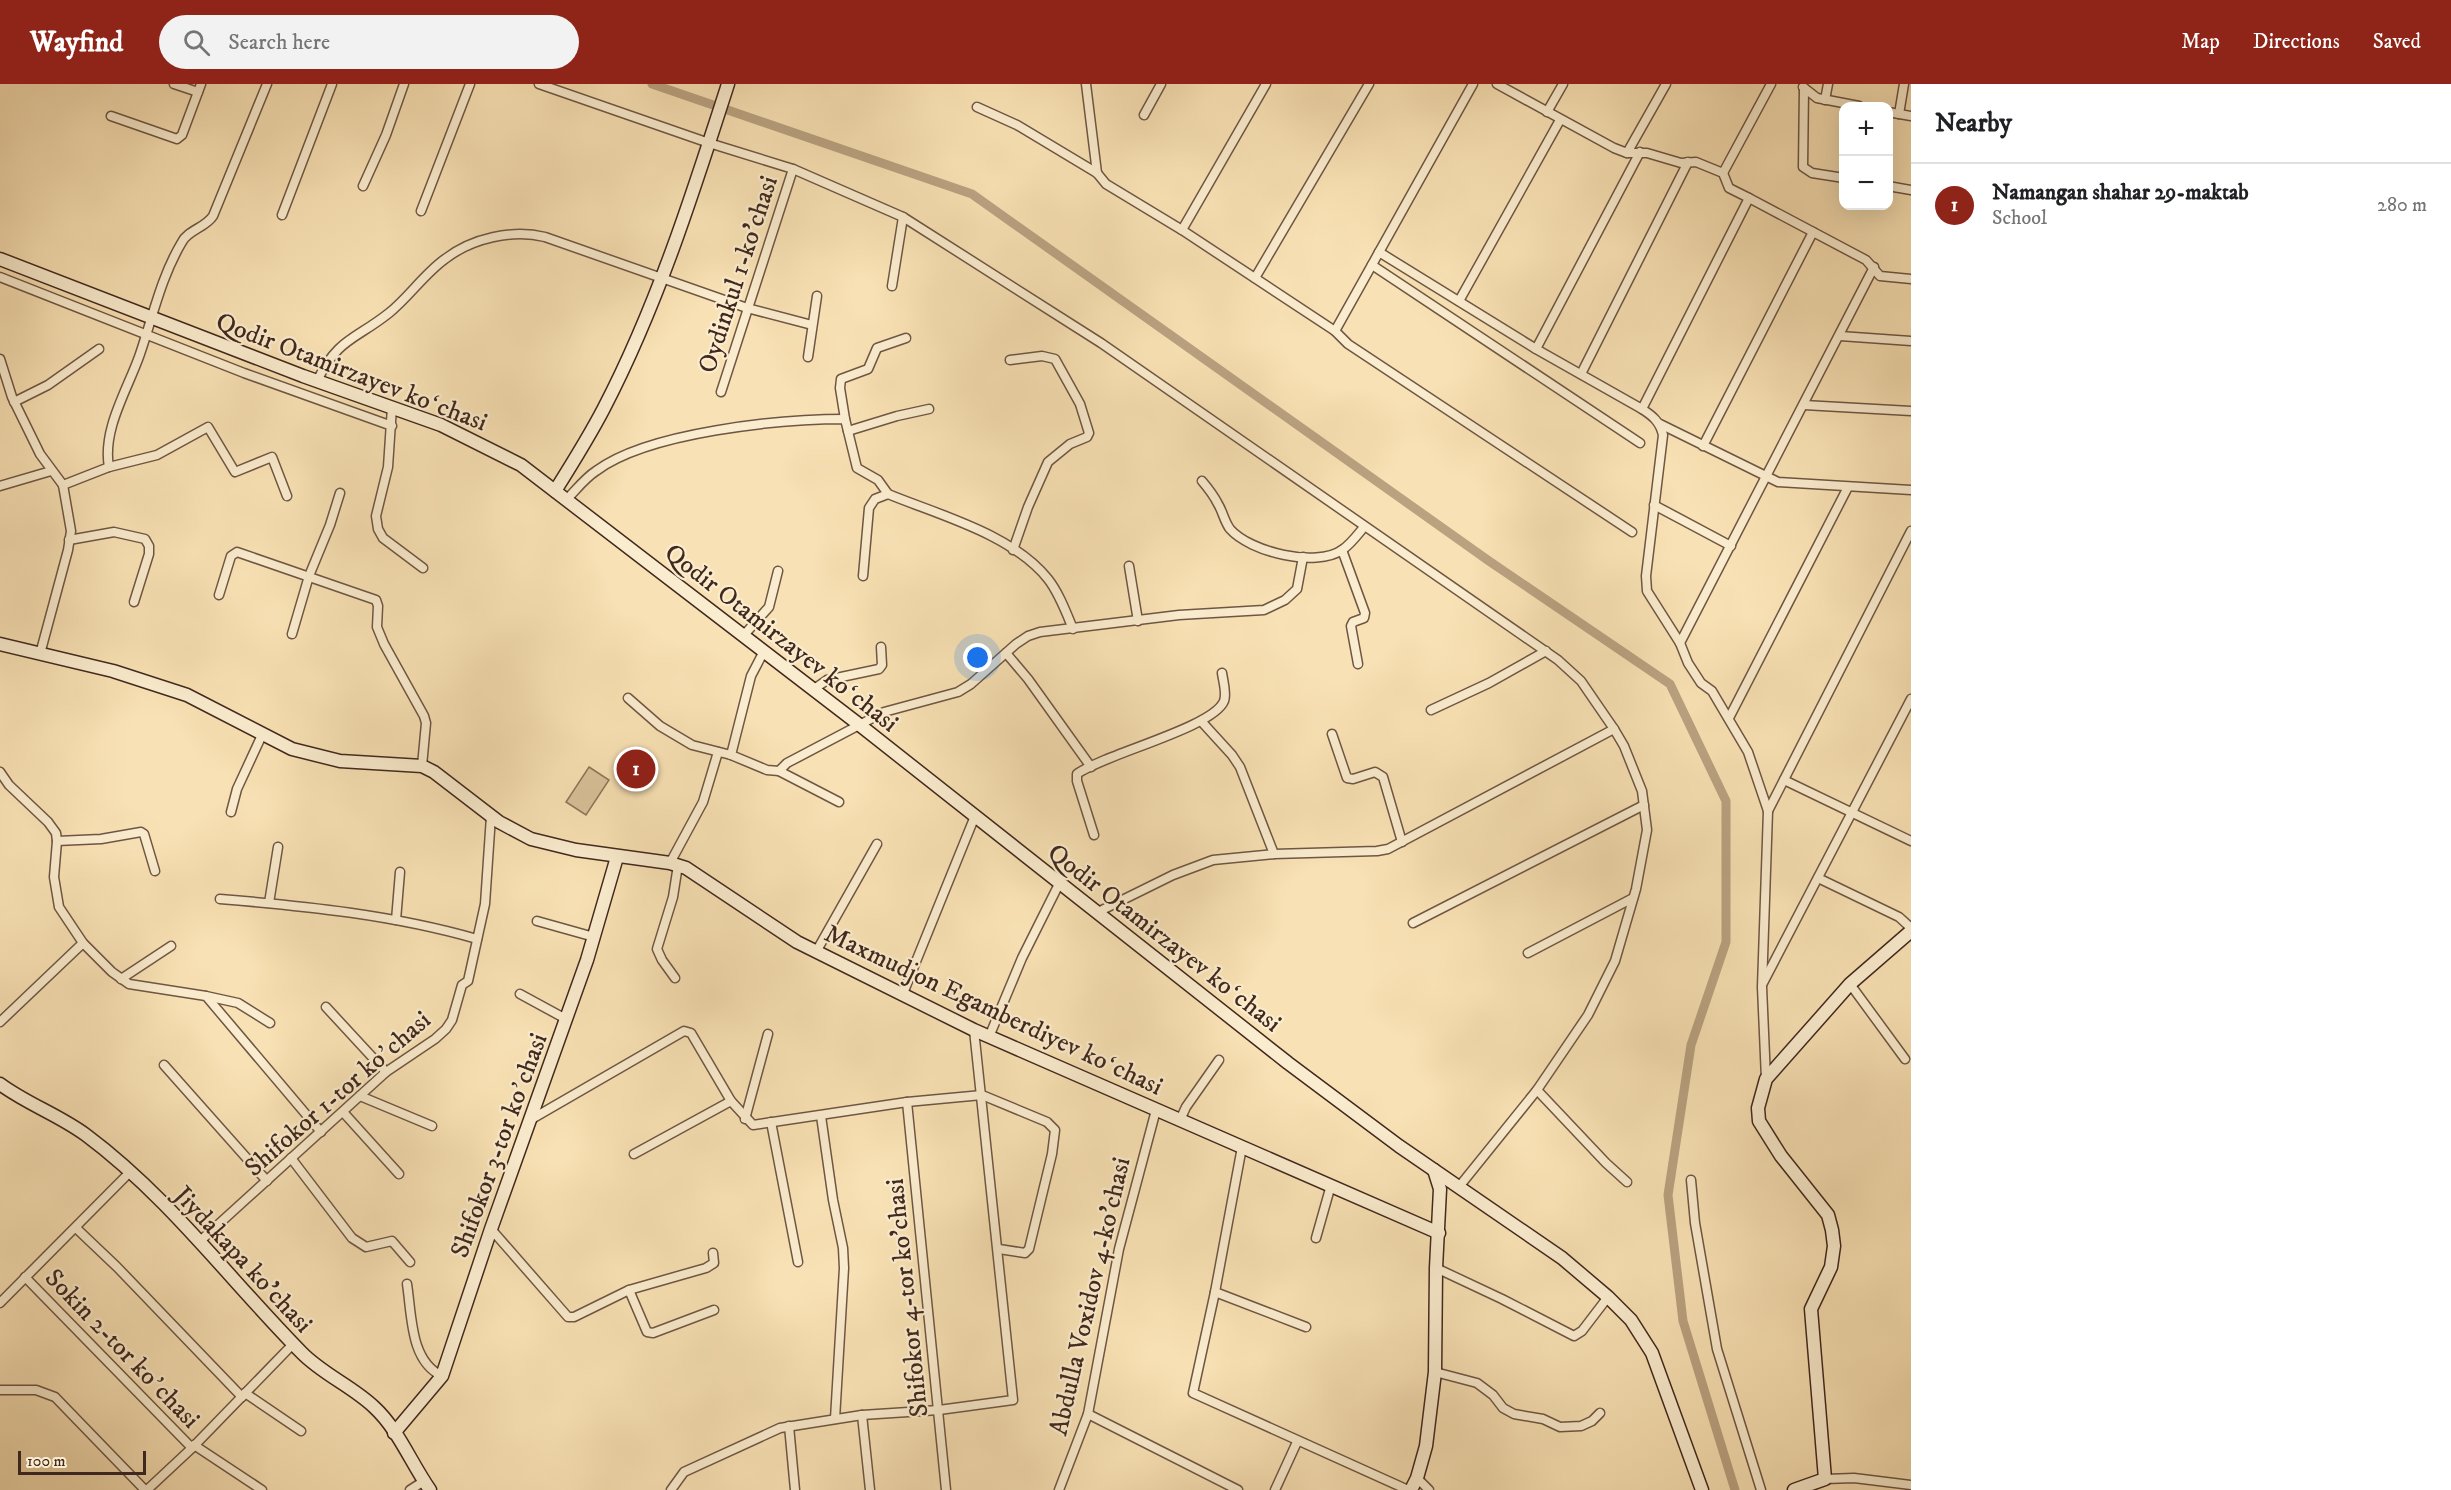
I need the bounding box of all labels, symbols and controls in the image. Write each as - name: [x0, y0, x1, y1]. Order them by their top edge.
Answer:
- search box: [159, 15, 579, 69]
- text: Wayfind: [30, 25, 123, 60]
- icon: search: [180, 26, 213, 59]
- text: Search here: [228, 29, 330, 56]
- text: Map: [2181, 29, 2220, 55]
- text: Directions: [2253, 29, 2340, 55]
- text: Saved: [2373, 29, 2421, 55]
- map controls: [1839, 102, 1893, 210]
- button: +: [1839, 102, 1893, 156]
- text: Nearby: [1935, 107, 2012, 140]
- button: −: [1839, 156, 1893, 210]
- street label: Oydinkul 1-ko'chasi: [691, 172, 786, 377]
- text: Namangan shahar 29-maktab: [1992, 179, 2249, 206]
- text: 1: [1951, 193, 1958, 218]
- text: 280 m: [2377, 193, 2427, 218]
- text: School: [1992, 206, 2047, 231]
- street label: Qodir Otamirzayev koʻchasi: [211, 305, 492, 439]
- street label: Qodir Otamirzayev koʻchasi: [657, 536, 905, 740]
- your location: [963, 643, 992, 672]
- pin: 1: [616, 746, 656, 792]
- street label: Qodir Otamirzayev koʻchasi: [1040, 836, 1288, 1040]
- street label: Maxmudjon Egamberdiyev koʻchasi: [819, 917, 1168, 1103]
- street label: Shifokor 1-tor koʼchasi: [238, 1004, 438, 1184]
- street label: Shifokor 3-tor koʼchasi: [443, 1029, 555, 1262]
- street label: Abdulla Voxidov 4-ko'chasi: [1042, 1154, 1139, 1439]
- street label: Shifokor 4-tor ko'chasi: [879, 1177, 936, 1419]
- street label: Jiydakapa ko'chasi: [165, 1178, 319, 1340]
- street label: Sokin 2-tor koʼchasi: [37, 1262, 207, 1436]
- scale bar: [18, 1448, 146, 1476]
- text: 100 m: [27, 1451, 66, 1471]

